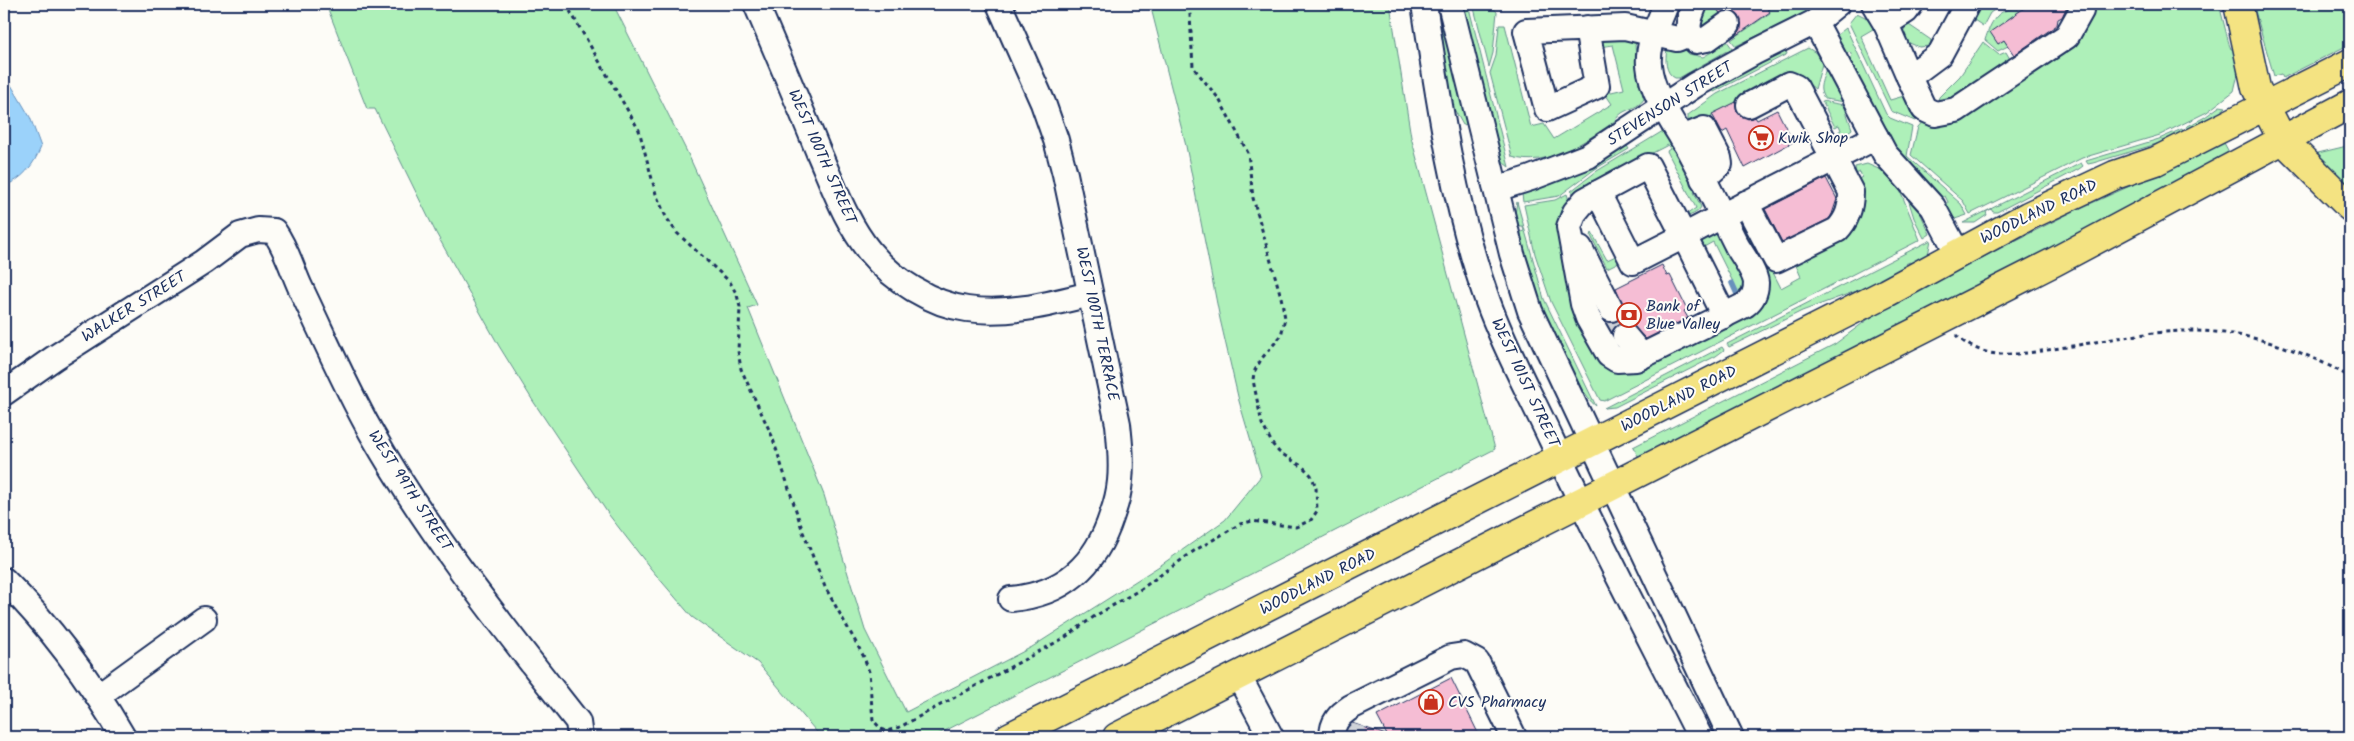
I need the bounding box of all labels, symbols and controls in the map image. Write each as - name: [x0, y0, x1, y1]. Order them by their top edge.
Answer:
- street label: STEVENSON STREET: [1602, 54, 1739, 153]
- street label: WEST 100TH STREET: [781, 85, 864, 230]
- supermarket icon: Kwik Shop: [1748, 125, 1774, 151]
- place label: Kwik Shop: [1778, 126, 1848, 151]
- street label: WOODLAND ROAD: [1976, 173, 2102, 251]
- street label: WEST 100TH TERRACE: [1068, 244, 1126, 404]
- street label: WALKER STREET: [77, 264, 192, 349]
- place label: Bank of Blue Valley: [1646, 294, 1720, 337]
- bank icon: Bank of Blue Valley: [1616, 302, 1642, 328]
- street label: WEST 101ST STREET: [1484, 314, 1567, 453]
- street label: WOODLAND ROAD: [1616, 359, 1742, 439]
- street label: WEST 99TH STREET: [361, 425, 459, 558]
- street label: WOODLAND ROAD: [1255, 542, 1381, 622]
- shop icon: CVS Pharmacy: [1418, 689, 1444, 715]
- place label: CVS Pharmacy: [1448, 690, 1546, 715]

